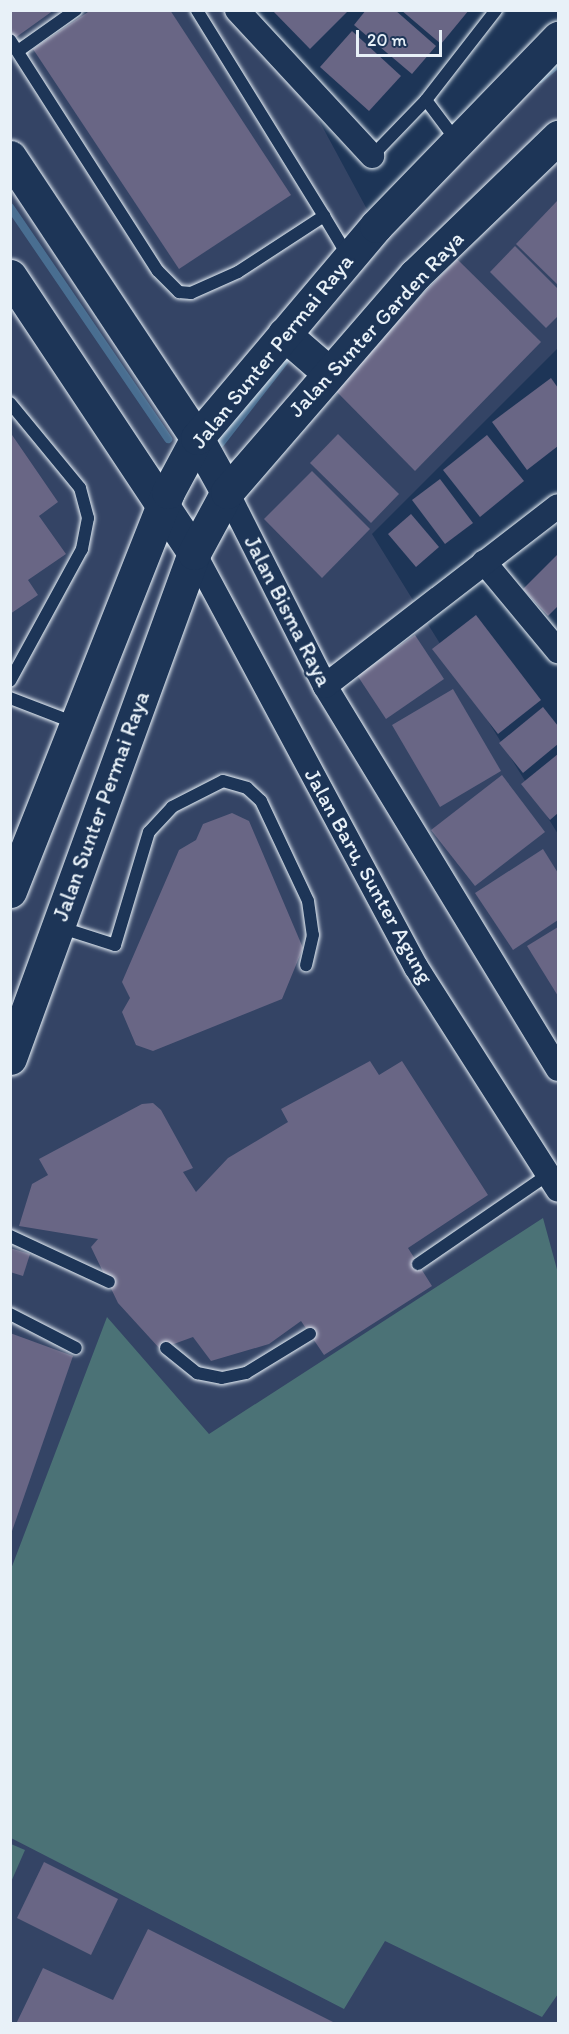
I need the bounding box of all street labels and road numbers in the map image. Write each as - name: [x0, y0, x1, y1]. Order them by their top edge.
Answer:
- street label: Jalan Sunter Garden Raya: [283, 225, 469, 423]
- street label: Jalan Sunter Permai Raya: [186, 249, 358, 453]
- street label: Jalan Bisma Raya: [239, 532, 337, 690]
- street label: Jalan Sunter Permai Raya: [47, 688, 155, 924]
- street label: Jalan Baru, Sunter Agung: [299, 764, 439, 988]

